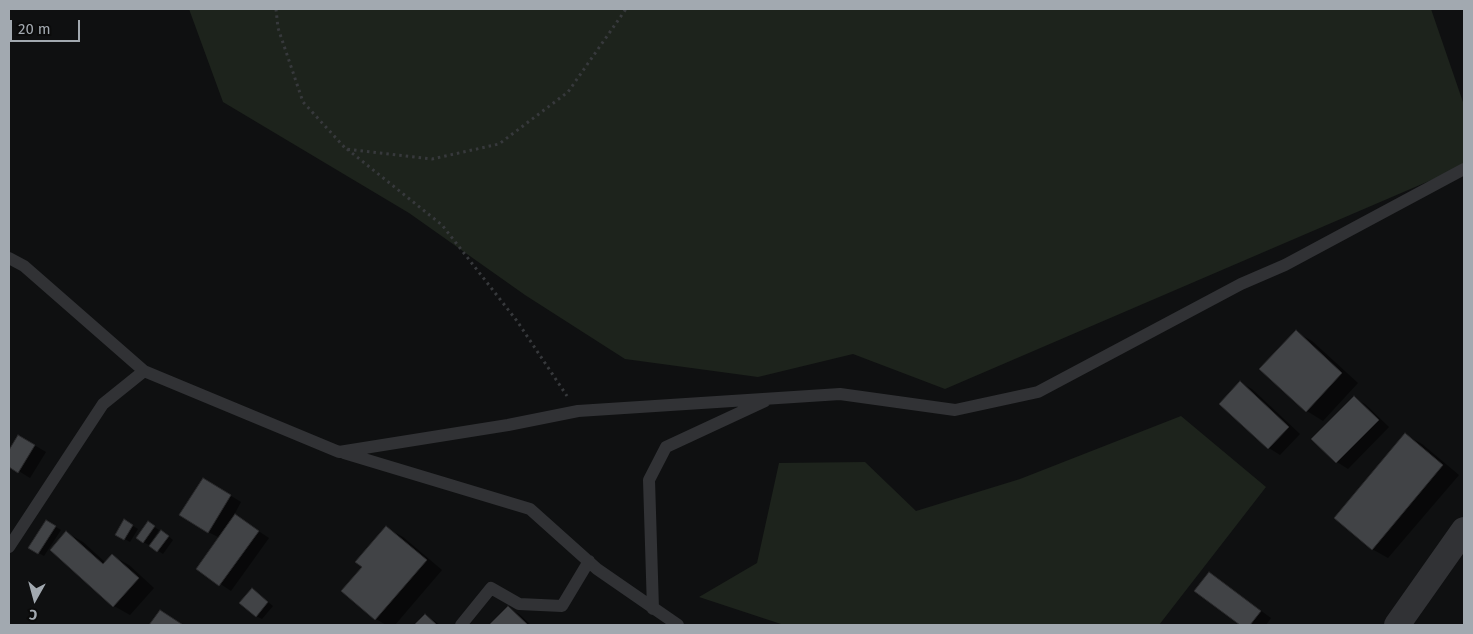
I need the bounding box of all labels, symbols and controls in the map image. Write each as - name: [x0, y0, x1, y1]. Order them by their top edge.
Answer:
- scale bar: [12, 10, 82, 42]
- text: 20 m: [18, 20, 51, 38]
- north arrow: [10, 574, 60, 624]
- text: С: [28, 605, 38, 623]

